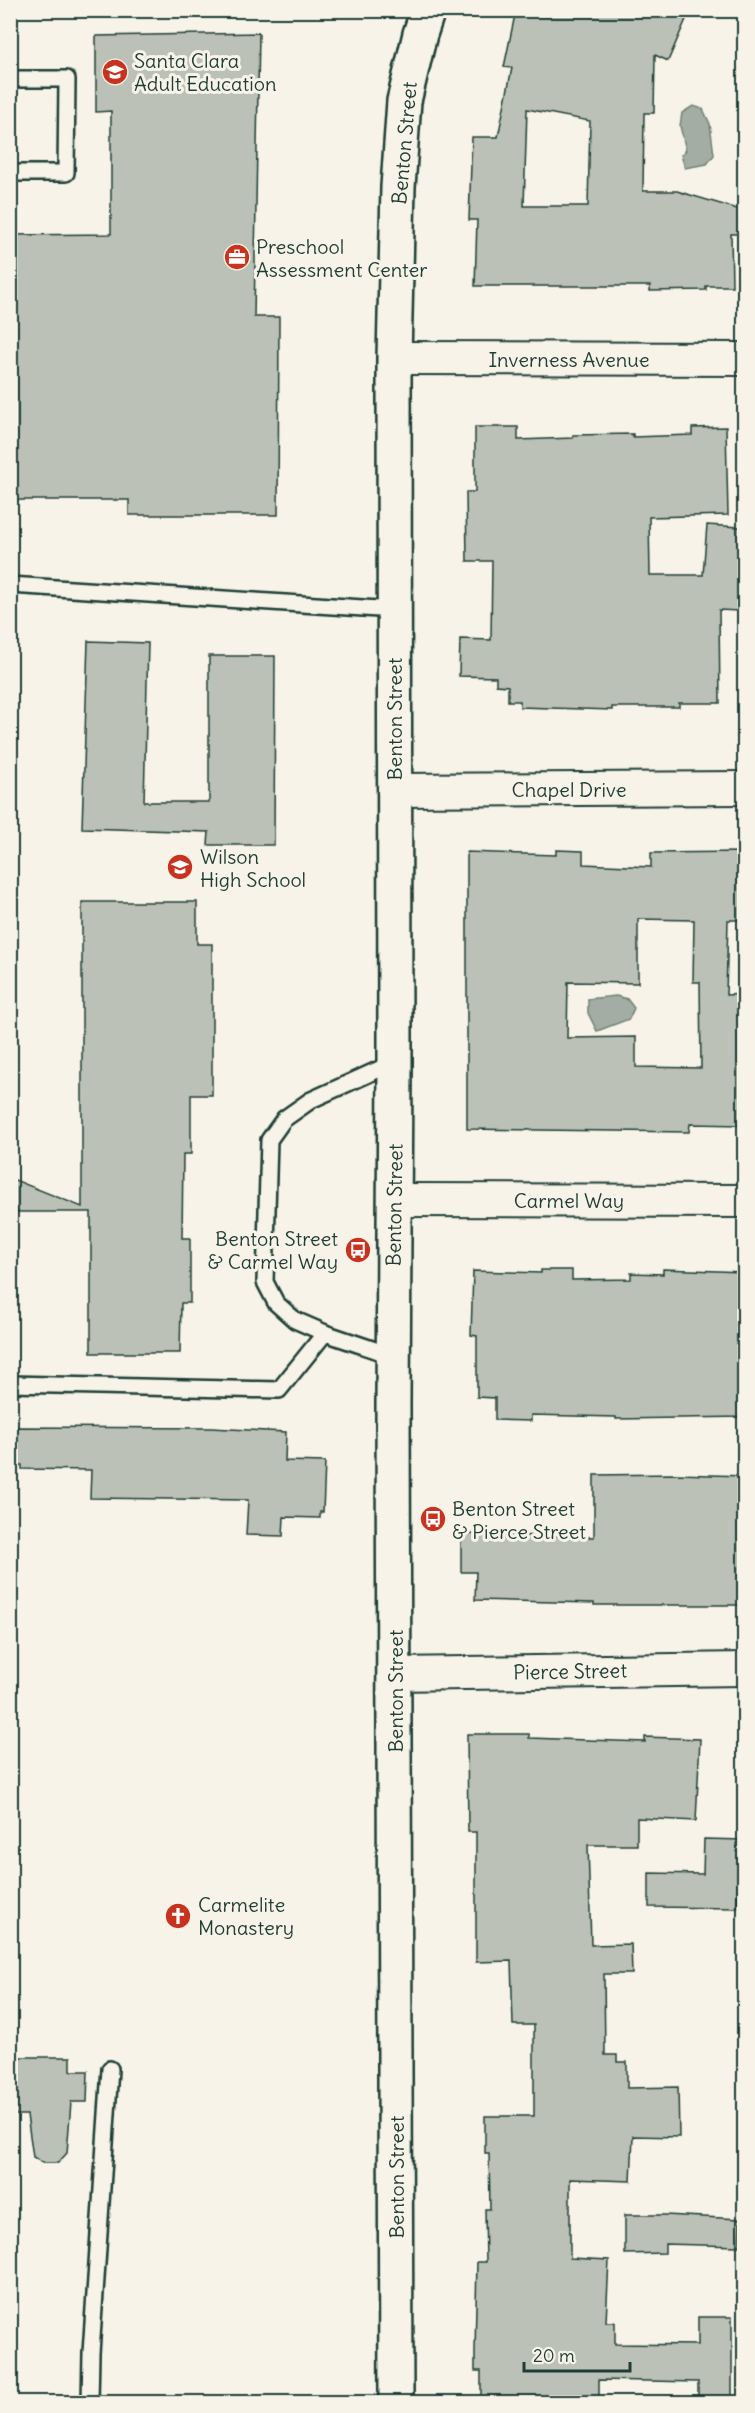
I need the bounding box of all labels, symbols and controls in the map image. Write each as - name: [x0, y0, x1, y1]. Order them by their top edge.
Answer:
- place label: Santa Clara Adult Education: [134, 48, 277, 96]
- school or university icon: Santa Clara Adult Education: [100, 57, 130, 87]
- street label: Benton Street: [386, 80, 422, 205]
- place label: Preschool Assessment Center: [256, 234, 428, 282]
- office icon: Preschool Assessment Center: [222, 242, 252, 272]
- street label: Inverness Avenue: [489, 347, 650, 372]
- street label: Benton Street: [382, 657, 407, 780]
- street label: Chapel Drive: [512, 777, 626, 802]
- place label: Wilson High School: [200, 844, 306, 892]
- school or university icon: Wilson High School: [165, 852, 195, 882]
- street label: Benton Street: [380, 1143, 408, 1267]
- street label: Carmel Way: [514, 1188, 624, 1213]
- place label: Benton Street & Carmel Way: [208, 1226, 338, 1274]
- bus stop icon: Benton Street & Carmel Way: [343, 1235, 373, 1265]
- place label: Benton Street & Pierce Street: [452, 1496, 586, 1544]
- bus stop icon: Benton Street & Pierce Street: [418, 1504, 448, 1534]
- street label: Benton Street: [383, 1629, 408, 1752]
- street label: Pierce Street: [513, 1658, 627, 1684]
- place label: Carmelite Monastery: [198, 1892, 294, 1940]
- church icon: Carmelite Monastery: [163, 1901, 193, 1931]
- street label: Benton Street: [384, 2115, 409, 2238]
- scale bar: [524, 2335, 630, 2373]
- text: 20 m: [533, 2344, 575, 2367]

